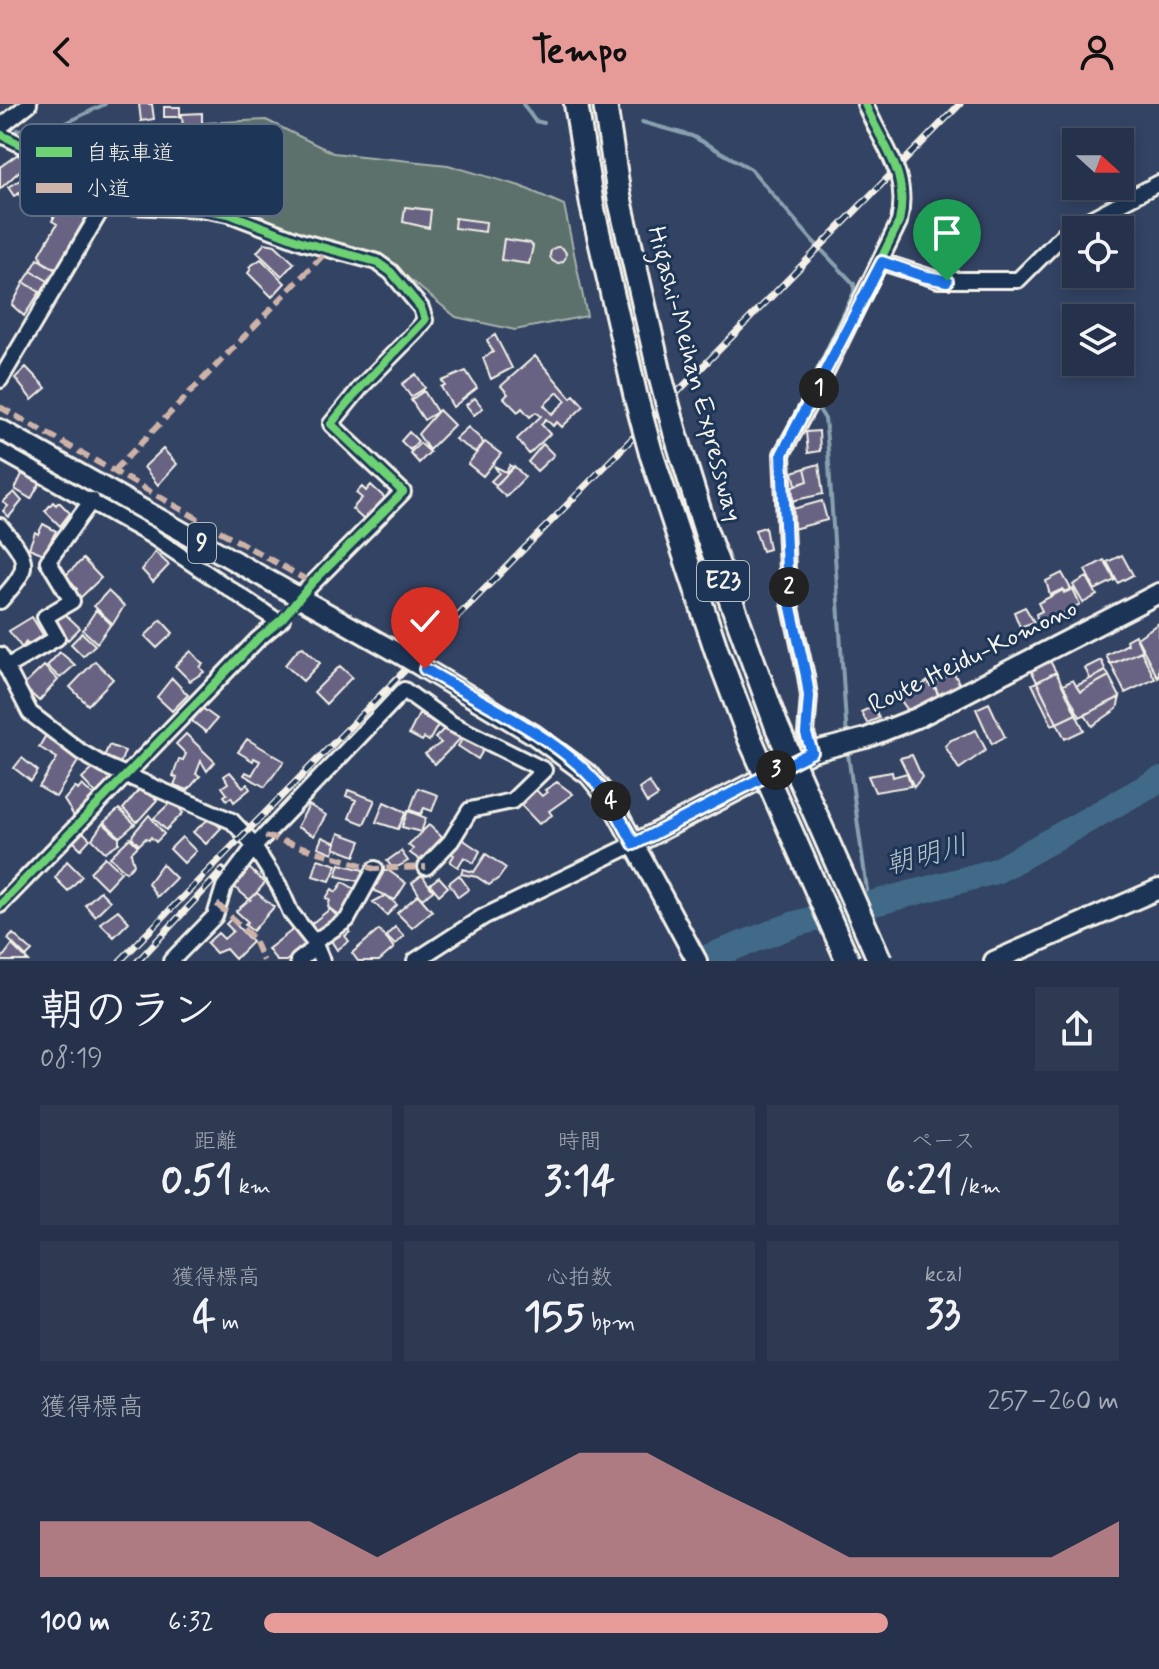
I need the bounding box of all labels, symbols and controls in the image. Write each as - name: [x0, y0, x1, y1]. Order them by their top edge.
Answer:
- text: Tempo: [532, 29, 627, 76]
- icon: back: [40, 30, 84, 74]
- icon: person: [1075, 30, 1119, 74]
- legend: [20, 124, 284, 216]
- north arrow: [1062, 128, 1134, 200]
- map controls: [1062, 128, 1134, 376]
- text: 自転車道: [86, 140, 174, 168]
- text: 小道: [86, 176, 130, 204]
- pin: [913, 199, 981, 281]
- icon: arrive: [925, 211, 969, 255]
- button: locate: [1062, 216, 1134, 288]
- street label: Higashi-Meihan Expressway: [635, 223, 750, 526]
- button: layers: [1062, 304, 1134, 376]
- pin: 1: [799, 368, 839, 408]
- text: 1: [814, 374, 824, 402]
- road number: 9: [188, 523, 216, 563]
- road number: E23: [697, 561, 749, 601]
- pin: 2: [769, 567, 809, 607]
- text: 2: [784, 573, 794, 601]
- pin: [391, 587, 459, 669]
- street label: Route Heidu-Komono: [863, 592, 1083, 722]
- icon: check: [403, 599, 447, 643]
- pin: 3: [756, 750, 796, 790]
- text: 3: [771, 756, 781, 784]
- pin: 4: [591, 781, 631, 821]
- text: 4: [605, 787, 617, 815]
- water label: 朝明川: [882, 827, 972, 885]
- text: 朝のラン: [40, 983, 216, 1041]
- button: share: [1035, 987, 1119, 1071]
- text: 08:19: [40, 1042, 103, 1076]
- text: 距離: [194, 1128, 238, 1156]
- text: 時間: [557, 1128, 602, 1156]
- text: ペース: [911, 1128, 976, 1156]
- text: 0.51: [161, 1156, 233, 1208]
- text: 3:14: [544, 1156, 615, 1208]
- text: 6:21: [885, 1156, 953, 1208]
- text: km: [233, 1173, 271, 1201]
- text: /km: [953, 1173, 1001, 1201]
- text: kcal: [925, 1261, 962, 1289]
- text: 獲得標高: [172, 1264, 260, 1292]
- text: 心拍数: [546, 1264, 613, 1292]
- text: 33: [926, 1289, 961, 1341]
- text: 4: [192, 1292, 216, 1344]
- text: 155: [524, 1292, 585, 1344]
- text: m: [216, 1309, 239, 1337]
- text: bpm: [585, 1309, 635, 1337]
- text: 257–260 m: [987, 1385, 1119, 1419]
- text: 獲得標高: [40, 1391, 144, 1425]
- text: 100 m: [40, 1606, 110, 1640]
- text: 6:32: [168, 1606, 214, 1640]

